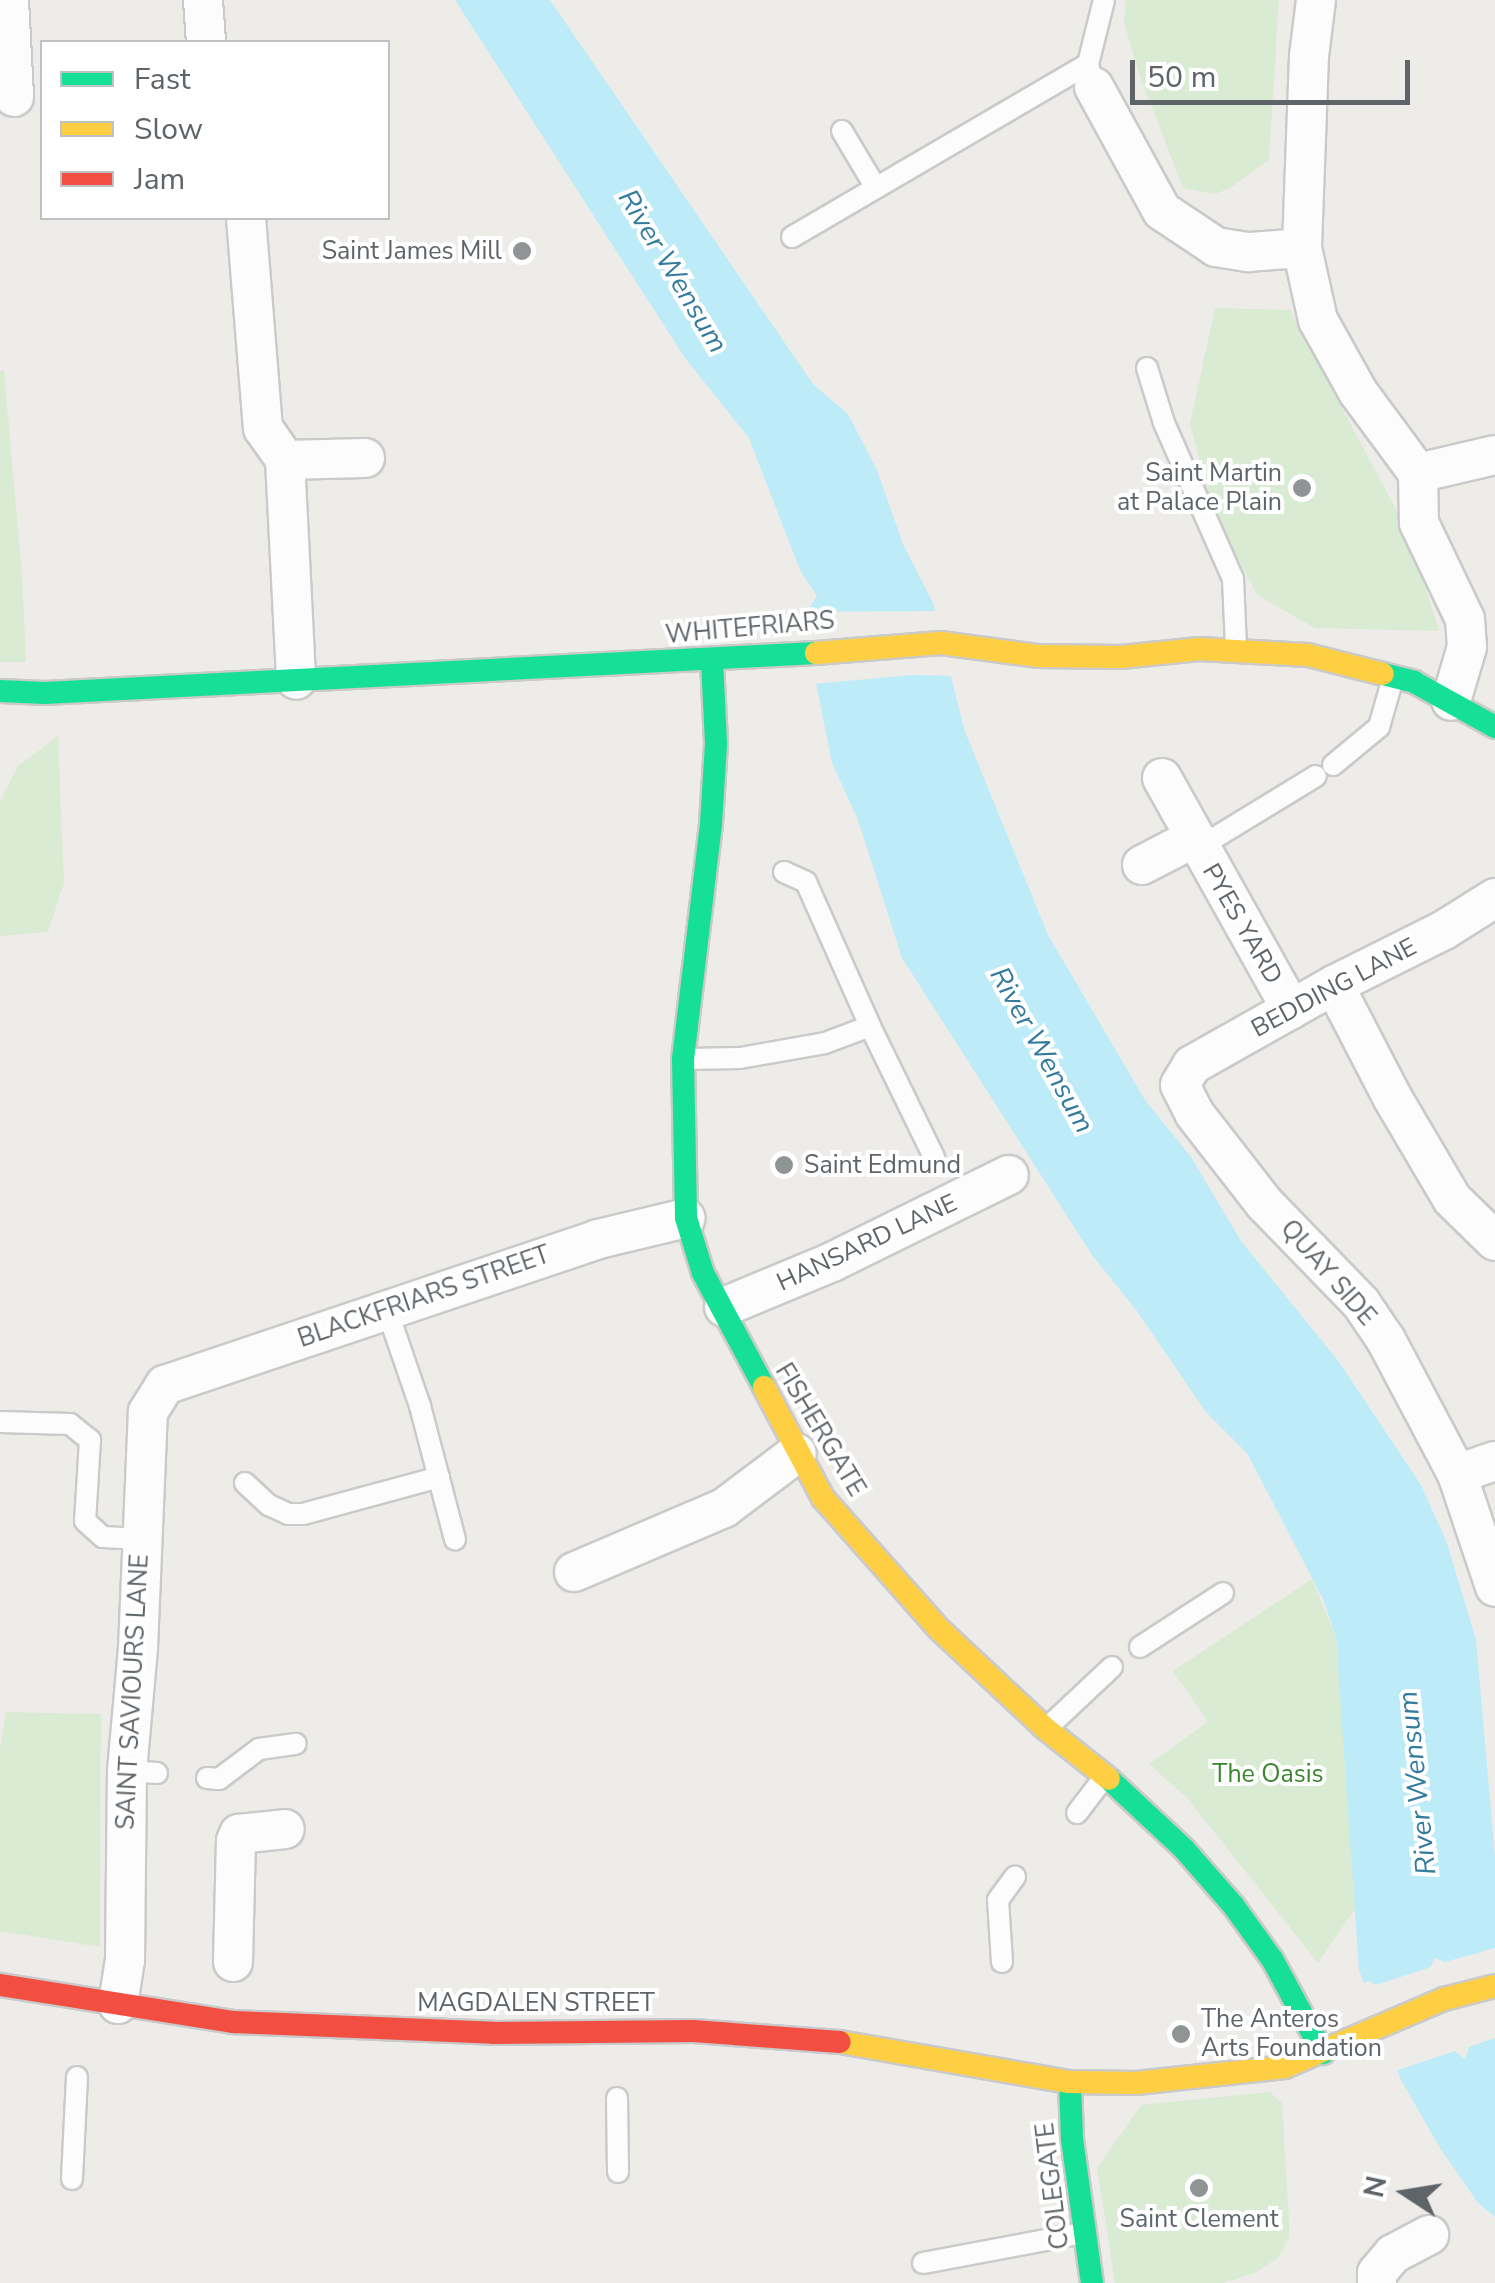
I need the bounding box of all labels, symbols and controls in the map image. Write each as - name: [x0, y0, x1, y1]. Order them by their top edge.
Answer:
- legend: [40, 40, 390, 220]
- scale bar: [1135, 40, 1415, 102]
- text: 50 m: [1147, 57, 1216, 98]
- text: Fast: [134, 59, 191, 100]
- text: Slow: [134, 109, 203, 150]
- text: Jam: [134, 159, 185, 200]
- water label: River Wensum: [611, 183, 735, 359]
- place label: Saint James Mill: [322, 236, 502, 266]
- marker: Saint James Mill: [511, 240, 533, 262]
- place label: Saint Martin at Palace Plain: [1117, 459, 1282, 518]
- marker: Saint Martin at Palace Plain: [1291, 477, 1313, 499]
- street label: WHITEFRIARS: [664, 606, 836, 650]
- street label: PYES YARD: [1196, 859, 1288, 989]
- street label: BEDDING LANE: [1246, 932, 1422, 1044]
- water label: River Wensum: [983, 961, 1101, 1139]
- place label: Saint Edmund: [804, 1150, 961, 1180]
- marker: Saint Edmund: [773, 1154, 795, 1176]
- street label: HANSARD LANE: [772, 1188, 962, 1298]
- street label: QUAY SIDE: [1274, 1214, 1382, 1332]
- street label: BLACKFRIARS STREET: [294, 1240, 554, 1354]
- street label: FISHERGATE: [769, 1358, 871, 1502]
- street label: SAINT SAVIOURS LANE: [111, 1553, 155, 1831]
- water label: River Wensum: [1391, 1689, 1443, 1877]
- park label: The Oasis: [1212, 1759, 1324, 1789]
- street label: MAGDALEN STREET: [417, 1988, 655, 2018]
- place label: The Anteros Arts Foundation: [1201, 2005, 1382, 2064]
- marker: The Anteros Arts Foundation: [1170, 2023, 1192, 2045]
- street label: COLEGATE: [1030, 2121, 1076, 2251]
- north arrow: [1355, 2143, 1455, 2243]
- text: N: [1355, 2173, 1396, 2201]
- marker: Saint Clement: [1188, 2177, 1210, 2199]
- place label: Saint Clement: [1120, 2204, 1278, 2234]

